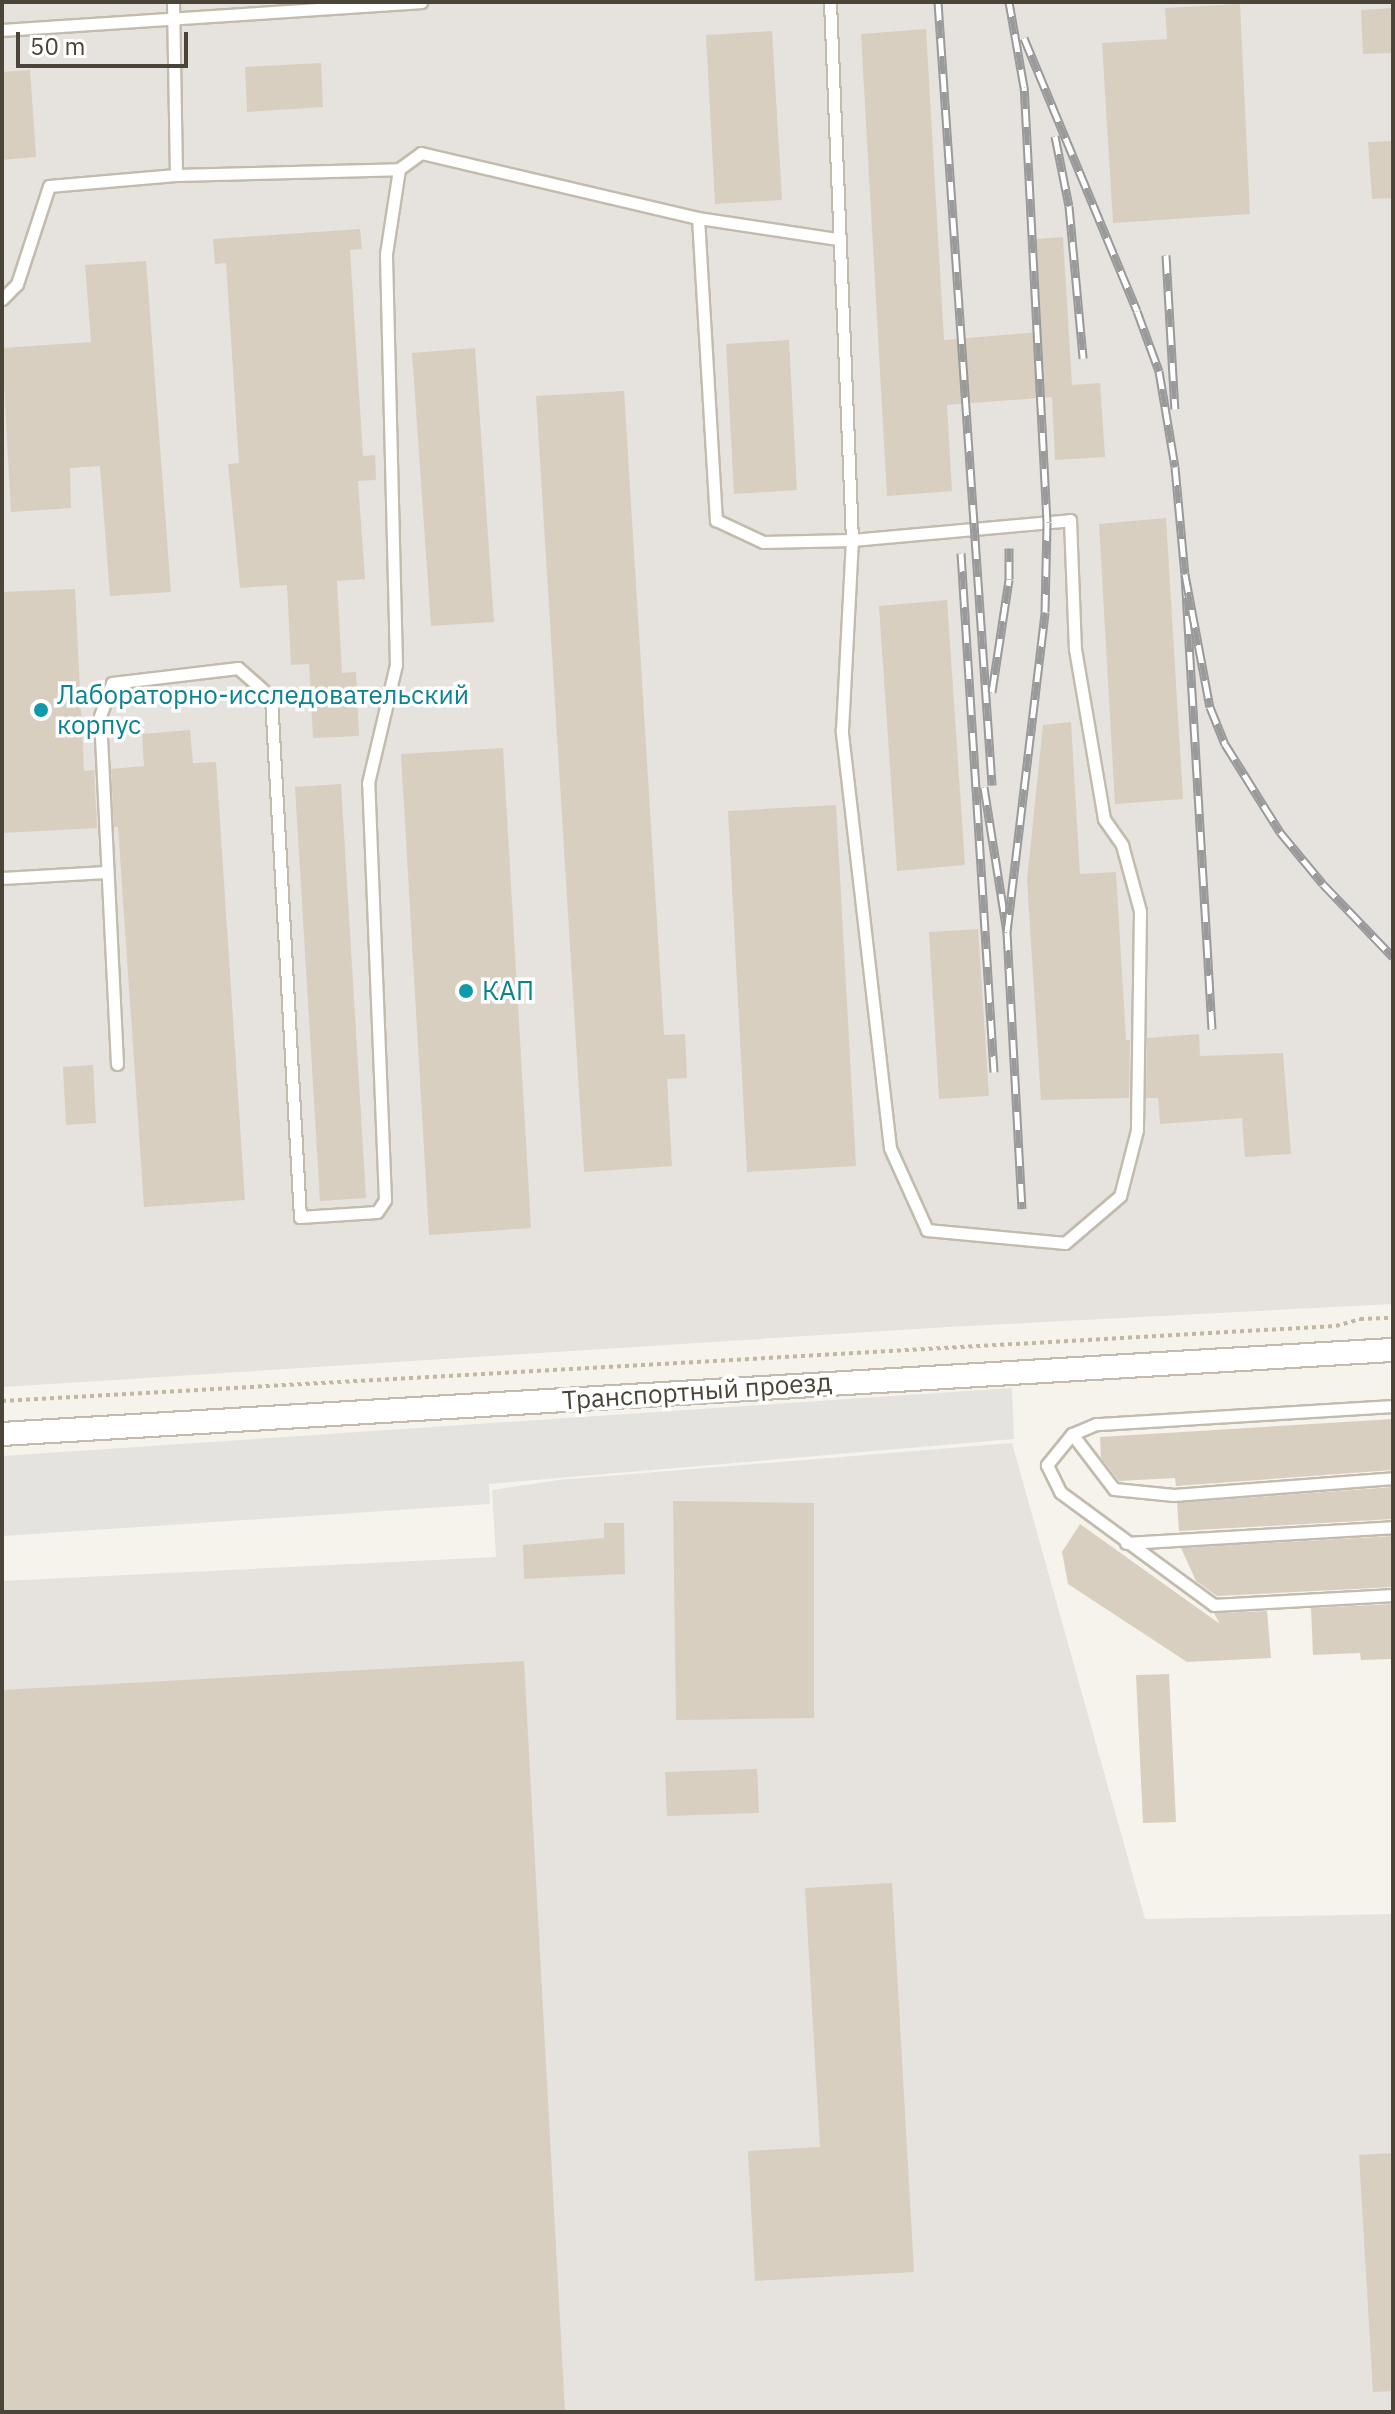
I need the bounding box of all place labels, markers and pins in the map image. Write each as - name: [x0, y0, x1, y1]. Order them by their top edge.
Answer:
- place label: Лабораторно-исследовательский корпус: [57, 679, 469, 740]
- marker: Лабораторно-исследовательский корпус: [32, 701, 50, 719]
- place label: КАП: [482, 975, 534, 1007]
- marker: КАП: [457, 982, 475, 1000]

